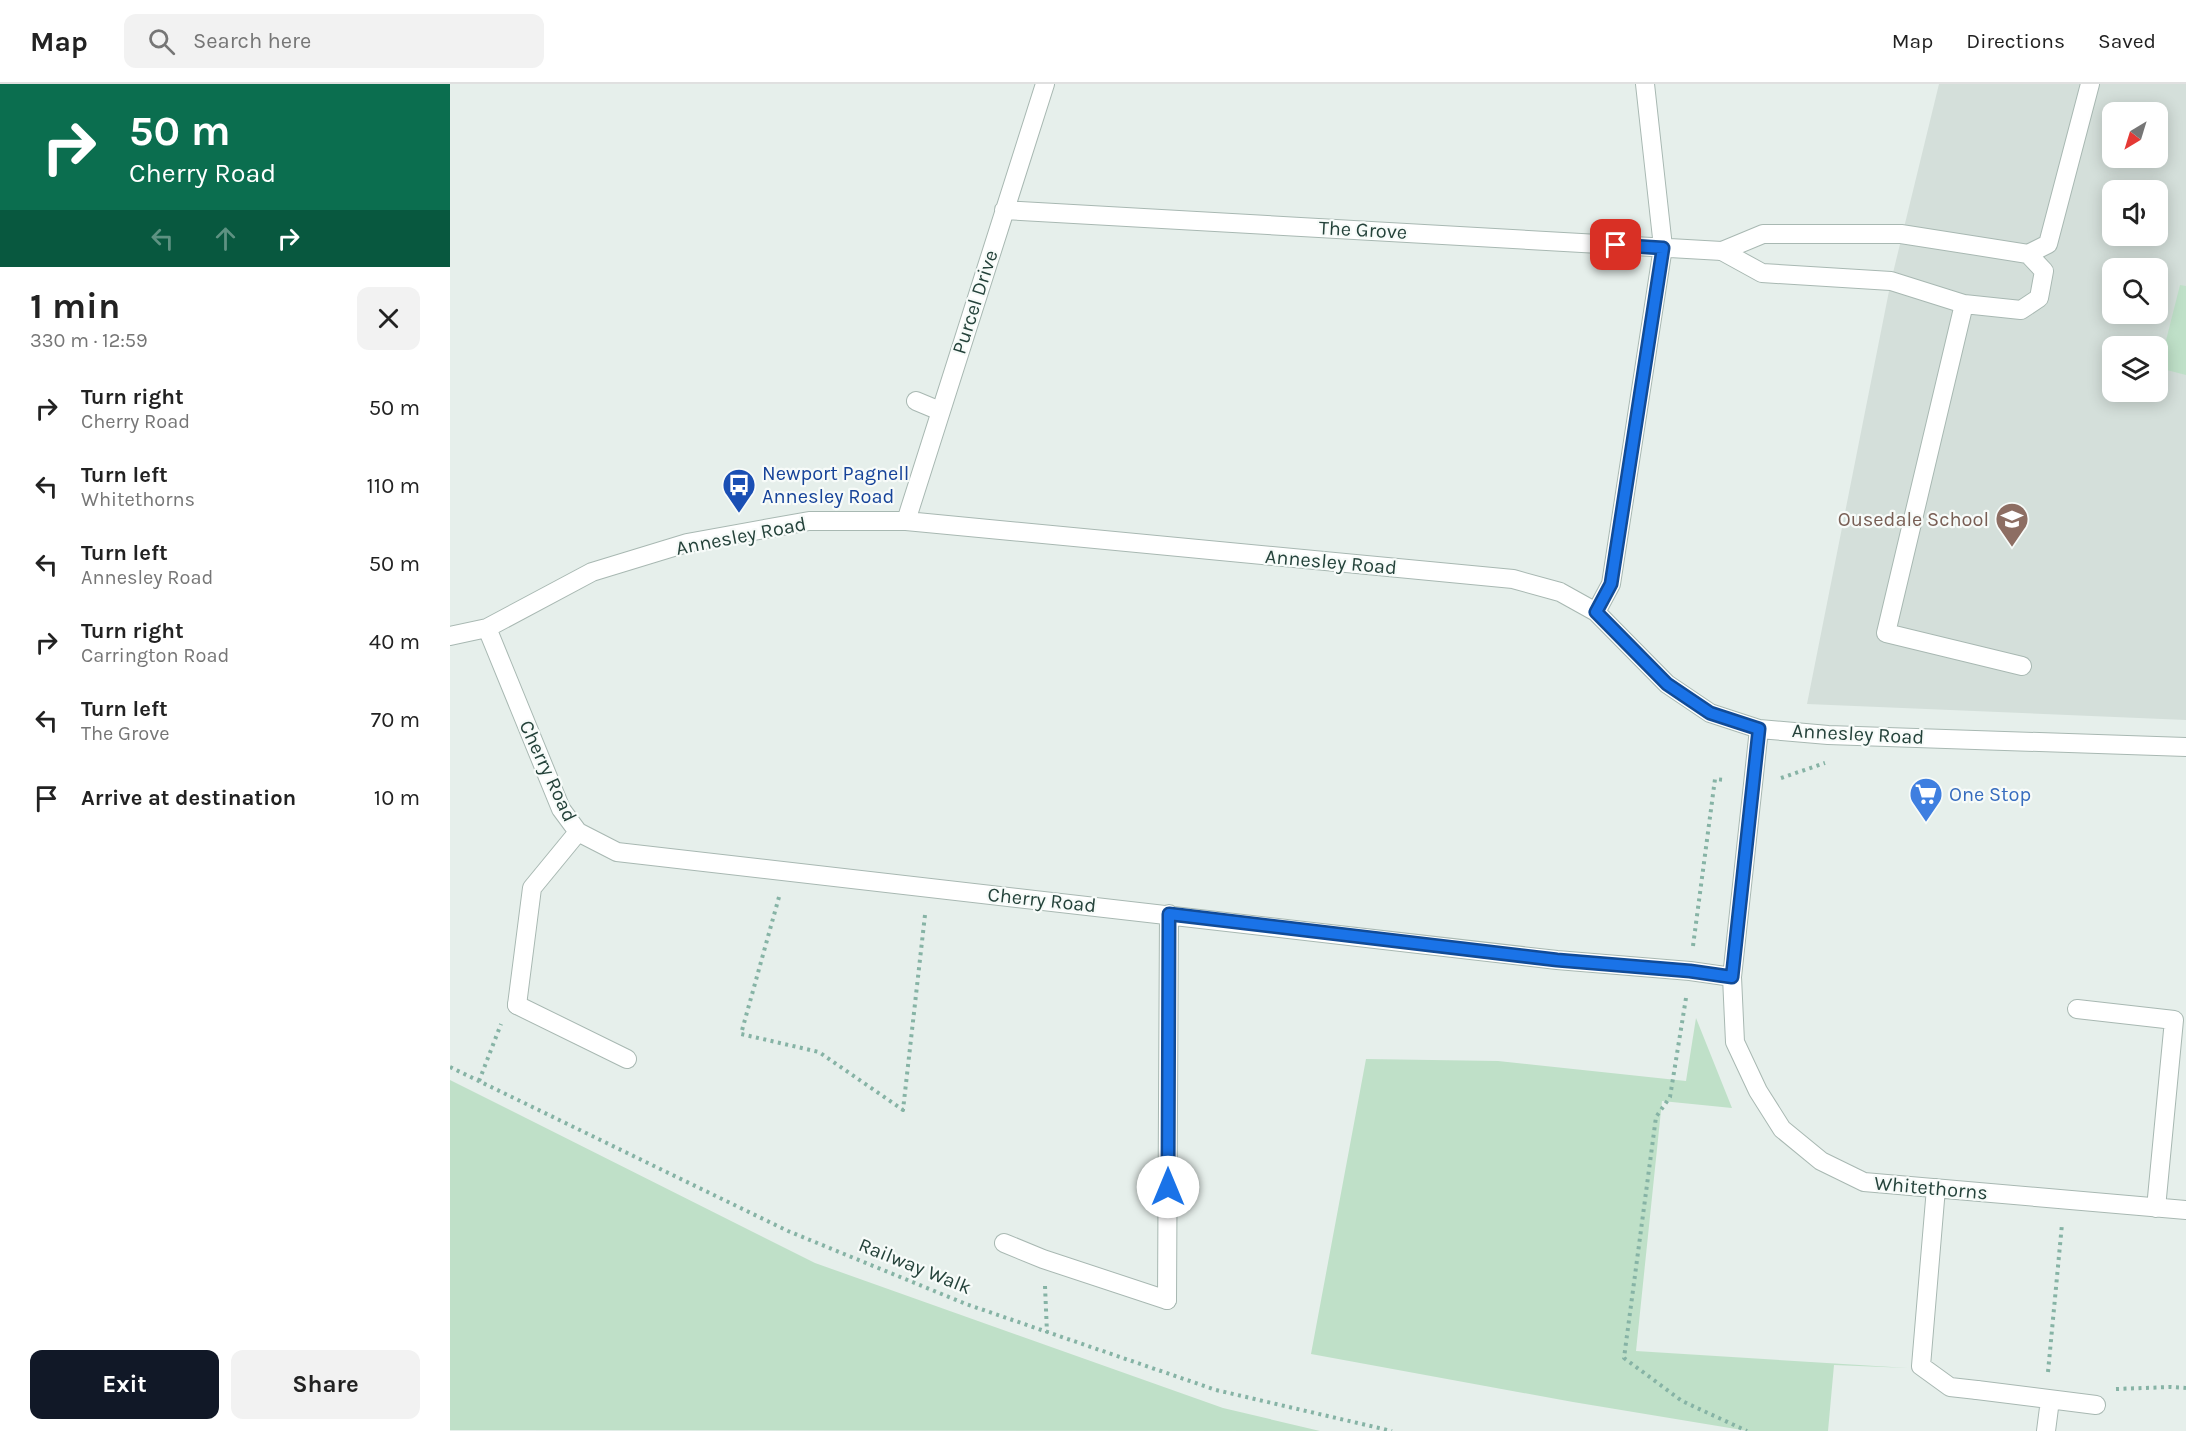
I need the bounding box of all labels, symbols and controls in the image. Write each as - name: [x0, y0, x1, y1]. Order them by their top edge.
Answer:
- search box: [124, 14, 544, 68]
- text: Map: [30, 25, 88, 58]
- icon: search: [145, 25, 178, 58]
- text: Search here: [193, 28, 311, 54]
- text: Map: [1892, 29, 1933, 53]
- text: Directions: [1966, 29, 2065, 53]
- text: Saved: [2098, 29, 2156, 53]
- north arrow: [2102, 102, 2168, 168]
- map controls: [2102, 102, 2168, 402]
- text: 50 m: [129, 106, 231, 156]
- icon: right: [30, 108, 108, 186]
- text: Cherry Road: [129, 157, 276, 189]
- button: sound: [2102, 180, 2168, 246]
- street label: The Grove: [1318, 216, 1408, 244]
- pin: [1590, 219, 1641, 270]
- icon: left: [146, 222, 179, 255]
- icon: ahead: [209, 222, 242, 255]
- icon: right: [272, 222, 305, 255]
- icon: arrive: [1599, 228, 1632, 261]
- street label: Purcel Drive: [947, 247, 1003, 357]
- button: search: [2102, 258, 2168, 324]
- text: 1 min: [30, 285, 120, 327]
- button: close: [357, 287, 420, 350]
- text: 330 m · 12:59: [30, 329, 148, 352]
- button: layers: [2102, 336, 2168, 402]
- text: Turn right: [81, 384, 184, 410]
- icon: right: [30, 392, 63, 425]
- text: 50 m: [369, 395, 420, 421]
- text: Cherry Road: [81, 410, 190, 433]
- text: Turn left: [81, 462, 168, 488]
- place label: Newport Pagnell Annesley Road: [762, 462, 909, 508]
- bus stop icon: Newport Pagnell Annesley Road: [721, 467, 757, 514]
- icon: left: [30, 470, 63, 503]
- text: 110 m: [367, 473, 420, 499]
- text: Whitethorns: [81, 488, 195, 511]
- school or university icon: Ousedale School: [1994, 501, 2030, 548]
- place label: Ousedale School: [1838, 508, 1989, 531]
- street label: Annesley Road: [674, 512, 808, 560]
- text: Turn left: [81, 540, 168, 566]
- street label: Annesley Road: [1264, 545, 1398, 579]
- icon: left: [30, 548, 63, 581]
- text: 50 m: [369, 551, 420, 577]
- text: Annesley Road: [81, 566, 213, 589]
- text: Turn right: [81, 618, 184, 644]
- icon: right: [30, 626, 63, 659]
- text: 40 m: [369, 629, 420, 655]
- text: Carrington Road: [81, 644, 229, 667]
- text: Turn left: [81, 696, 168, 722]
- icon: left: [30, 704, 63, 737]
- text: 70 m: [371, 707, 420, 733]
- street label: Cherry Road: [515, 717, 581, 825]
- street label: Annesley Road: [1791, 719, 1925, 749]
- text: The Grove: [81, 722, 169, 745]
- supermarket icon: One Stop: [1908, 776, 1944, 823]
- icon: arrive: [30, 782, 63, 815]
- place label: One Stop: [1949, 783, 2031, 806]
- text: Arrive at destination: [81, 785, 296, 811]
- text: 10 m: [374, 785, 420, 811]
- street label: Cherry Road: [987, 883, 1097, 917]
- position arrow: [1136, 1155, 1200, 1219]
- street label: Whitethorns: [1873, 1172, 1989, 1204]
- street label: Railway Walk: [855, 1233, 975, 1299]
- button: Exit: [30, 1350, 219, 1419]
- button: Share: [231, 1350, 420, 1419]

